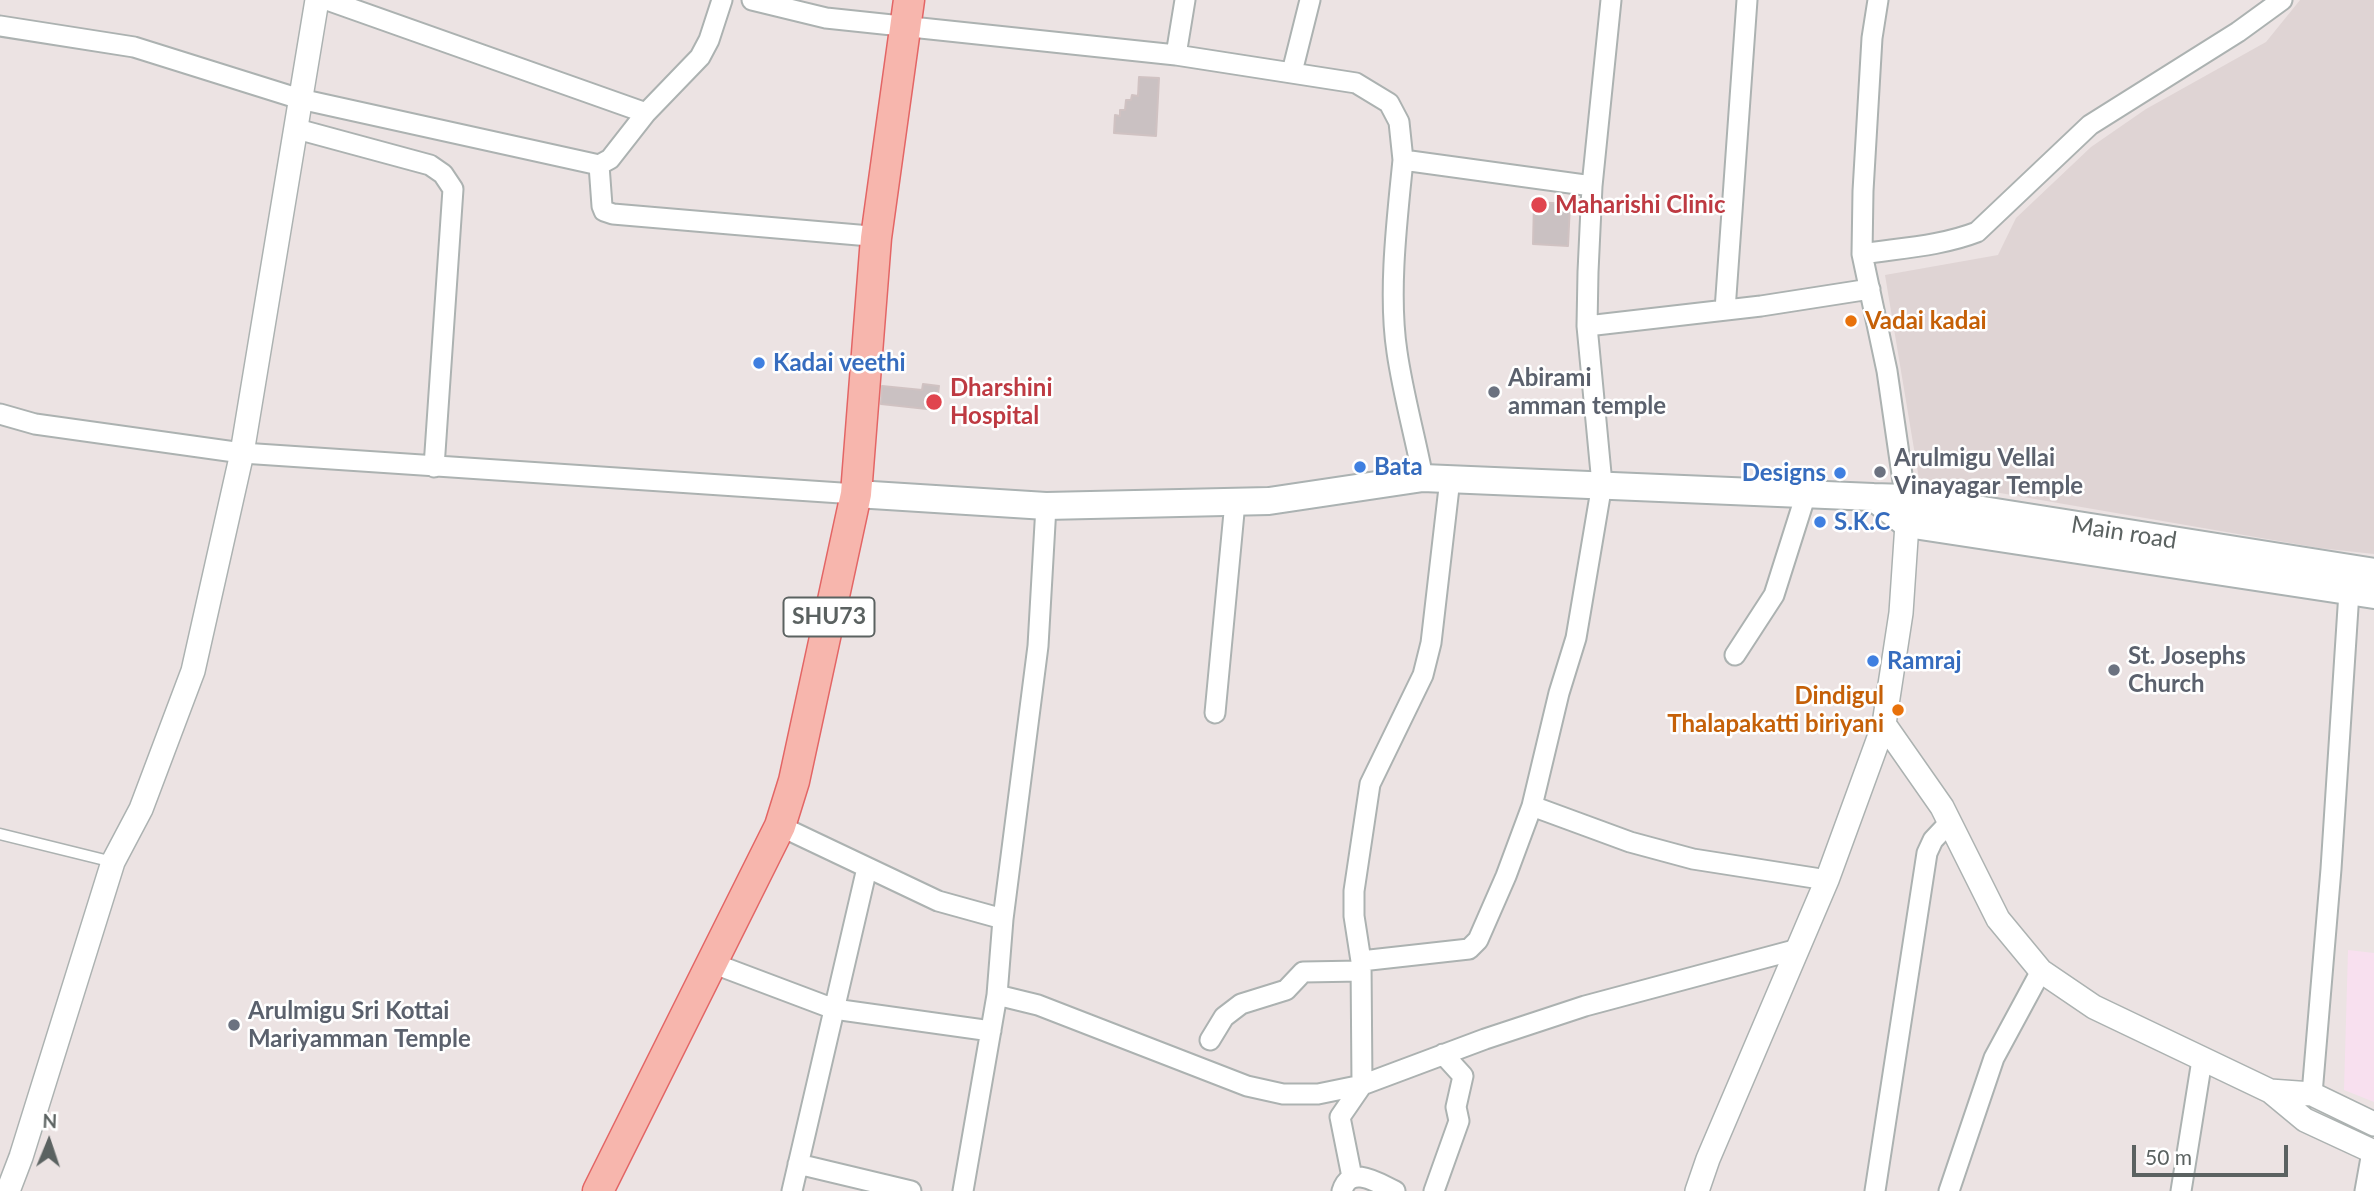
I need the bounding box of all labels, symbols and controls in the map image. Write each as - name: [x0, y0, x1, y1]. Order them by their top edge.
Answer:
- place label: Maharishi Clinic: [1555, 191, 1725, 219]
- marker: Maharishi Clinic: [1529, 195, 1549, 215]
- place label: Vadai kadai: [1865, 307, 1987, 335]
- marker: Vadai kadai: [1843, 313, 1859, 329]
- place label: Kadai veethi: [773, 349, 906, 377]
- marker: Kadai veethi: [751, 355, 767, 371]
- place label: Abirami amman temple: [1508, 364, 1666, 420]
- place label: Dharshini Hospital: [950, 374, 1053, 430]
- marker: Abirami amman temple: [1486, 384, 1502, 400]
- marker: Dharshini Hospital: [924, 392, 944, 412]
- place label: Arulmigu Vellai Vinayagar Temple: [1894, 444, 2083, 500]
- place label: Bata: [1374, 453, 1423, 481]
- marker: Bata: [1352, 459, 1368, 475]
- place label: Designs: [1742, 459, 1826, 487]
- marker: Arulmigu Vellai Vinayagar Temple: [1872, 464, 1888, 480]
- marker: Designs: [1832, 465, 1848, 481]
- place label: S.K.C: [1834, 508, 1890, 536]
- street label: Main road: [2069, 510, 2179, 556]
- marker: S.K.C: [1812, 514, 1828, 530]
- road number: SHU73: [784, 597, 874, 636]
- place label: St. Josephs Church: [2128, 642, 2246, 698]
- place label: Ramraj: [1887, 647, 1962, 675]
- marker: Ramraj: [1865, 653, 1881, 669]
- marker: St. Josephs Church: [2106, 662, 2122, 678]
- place label: Dindigul Thalapakatti biriyani: [1667, 682, 1884, 738]
- marker: Dindigul Thalapakatti biriyani: [1890, 702, 1906, 718]
- place label: Arulmigu Sri Kottai Mariyamman Temple: [248, 997, 471, 1053]
- marker: Arulmigu Sri Kottai Mariyamman Temple: [226, 1017, 242, 1033]
- north arrow: [14, 1107, 84, 1177]
- text: N: [42, 1109, 57, 1132]
- scale bar: [2136, 1132, 2292, 1176]
- text: 50 m: [2145, 1144, 2192, 1169]

